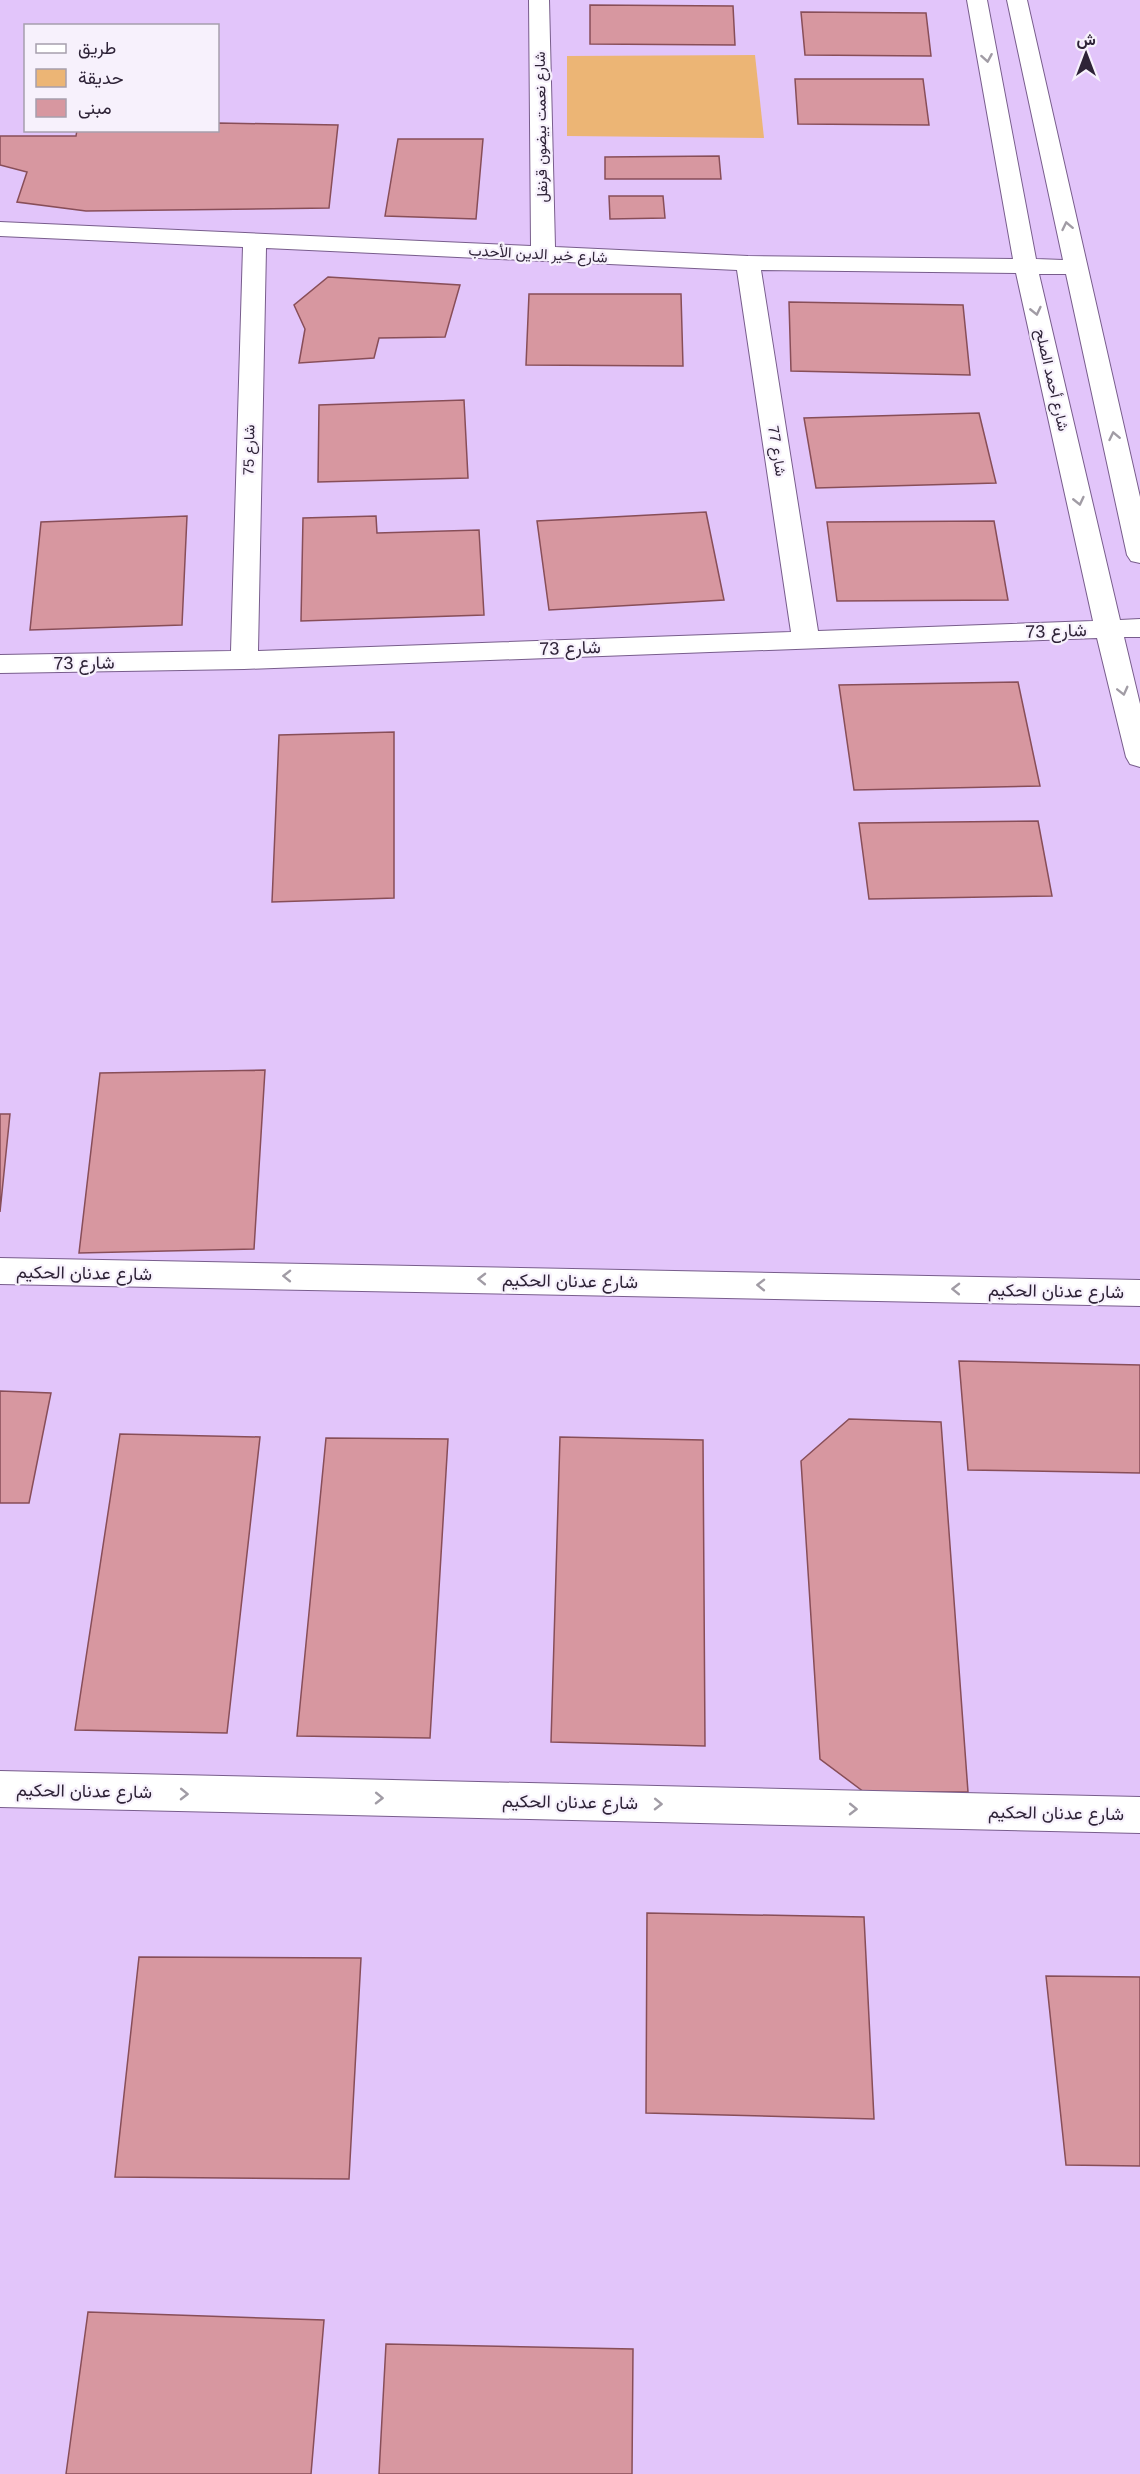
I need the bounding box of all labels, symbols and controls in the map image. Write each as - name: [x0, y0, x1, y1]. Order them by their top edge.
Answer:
- legend: [24, 24, 219, 132]
- north arrow: [1056, 24, 1116, 84]
- text: ش: [1076, 31, 1096, 49]
- text: طريق: [78, 38, 116, 59]
- street label: شارع نعمت بيضون قرنفل: [531, 51, 553, 203]
- one-way arrow: [980, 52, 993, 62]
- text: حديقة: [78, 68, 124, 88]
- text: مبنى: [78, 98, 112, 119]
- one-way arrow: [1061, 221, 1074, 231]
- street label: شارع خير الدين الأحدب: [468, 241, 608, 269]
- one-way arrow: [1029, 306, 1042, 316]
- street label: شارع أحمد الصلح: [1030, 327, 1073, 433]
- street label: شارع 75: [240, 424, 260, 476]
- street label: شارع 77: [762, 424, 790, 478]
- one-way arrow: [1108, 432, 1121, 442]
- one-way arrow: [1072, 496, 1085, 506]
- street label: شارع 73: [1025, 620, 1087, 644]
- street label: شارع 73: [539, 637, 601, 661]
- street label: شارع 73: [53, 652, 115, 676]
- one-way arrow: [1115, 686, 1128, 696]
- street label: شارع عدنان الحكيم: [16, 1262, 152, 1286]
- one-way arrow: [282, 1270, 291, 1282]
- street label: شارع عدنان الحكيم: [502, 1270, 638, 1294]
- one-way arrow: [477, 1273, 486, 1286]
- one-way arrow: [756, 1279, 765, 1291]
- street label: شارع عدنان الحكيم: [988, 1280, 1124, 1304]
- one-way arrow: [951, 1283, 960, 1295]
- street label: شارع عدنان الحكيم: [16, 1780, 152, 1804]
- one-way arrow: [180, 1787, 189, 1800]
- street label: شارع عدنان الحكيم: [502, 1791, 638, 1815]
- one-way arrow: [375, 1792, 384, 1804]
- one-way arrow: [654, 1798, 663, 1810]
- one-way arrow: [849, 1802, 858, 1815]
- street label: شارع عدنان الحكيم: [988, 1802, 1124, 1826]

